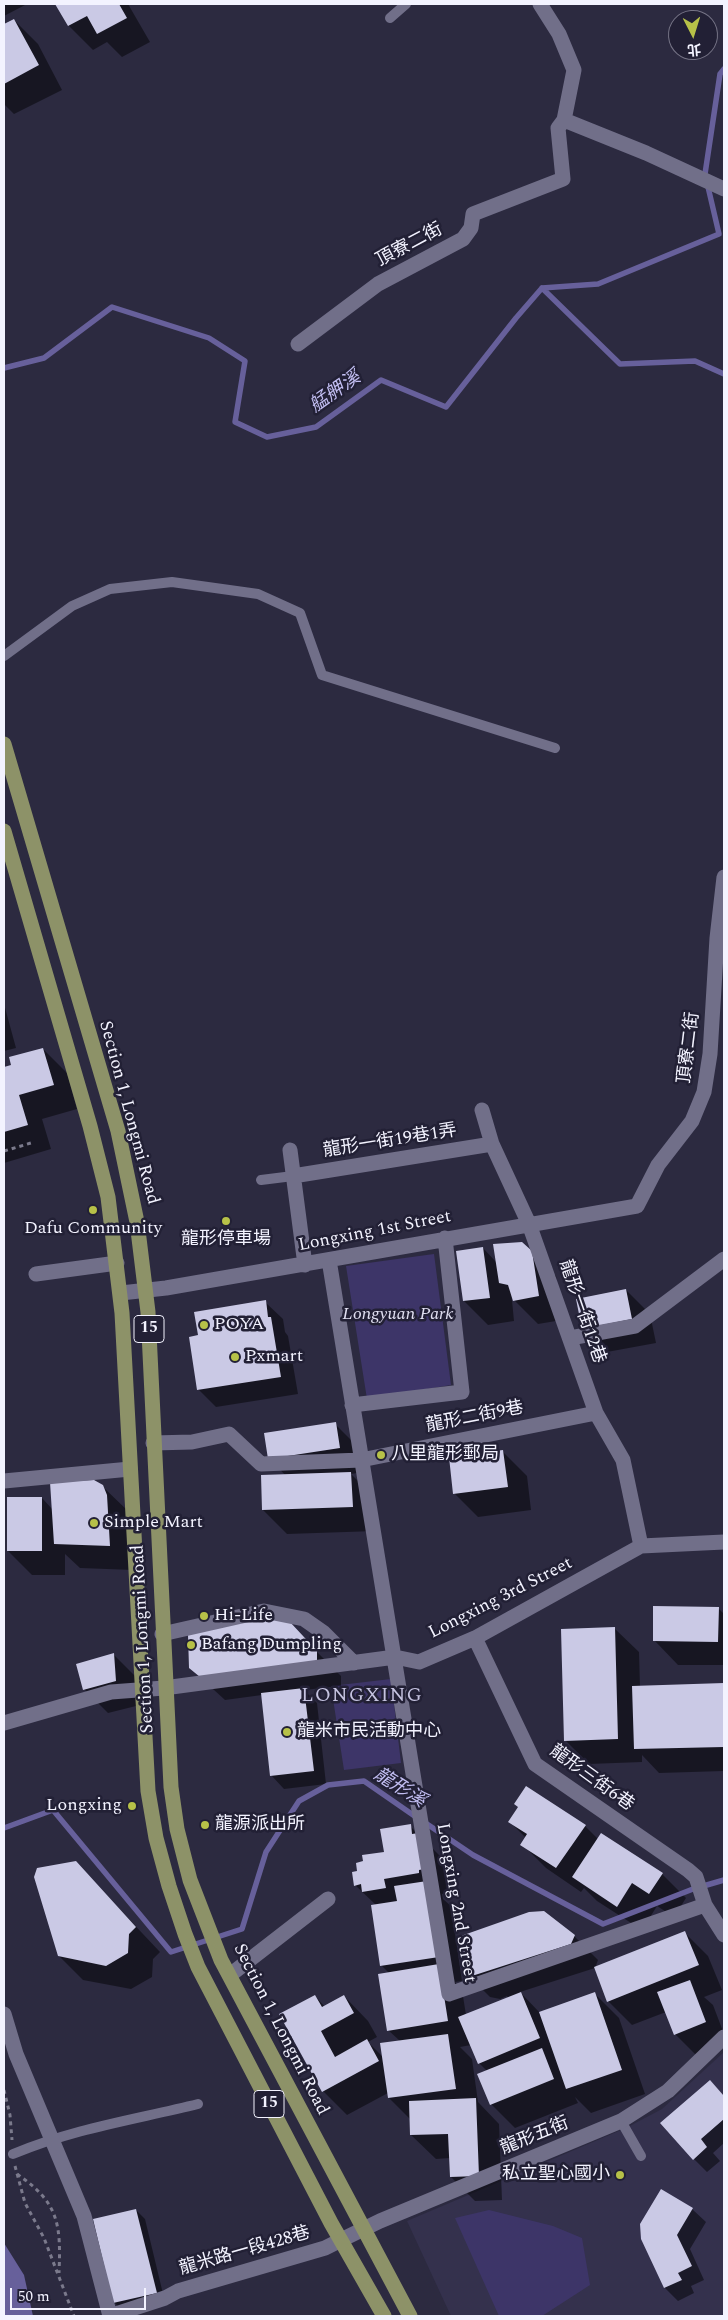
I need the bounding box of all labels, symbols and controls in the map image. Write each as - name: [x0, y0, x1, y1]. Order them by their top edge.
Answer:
- north arrow: [668, 10, 718, 60]
- text: 北: [686, 38, 702, 61]
- street label: 頂寮二街: [373, 220, 447, 272]
- water label: 艋舺溪: [306, 367, 366, 419]
- street label: 頂寮二街: [675, 1011, 705, 1085]
- street label: Section 1, Longmi Road: [93, 1019, 163, 1207]
- street label: 龍形一街19巷1弄: [322, 1121, 458, 1163]
- marker: Dafu Community: [87, 1204, 99, 1216]
- street label: Longxing 1st Street: [297, 1207, 453, 1257]
- marker: 龍形停車場: [220, 1215, 232, 1227]
- place label: Dafu Community: [24, 1218, 162, 1240]
- place label: 龍形停車場: [181, 1229, 271, 1251]
- street label: 龍形一街12巷: [553, 1257, 609, 1367]
- park label: Longyuan Park: [342, 1304, 454, 1326]
- place label: POYA: [214, 1314, 264, 1336]
- road number: 15: [134, 1316, 164, 1342]
- marker: POYA: [198, 1319, 210, 1331]
- place label: Pxmart: [245, 1346, 303, 1368]
- marker: Pxmart: [229, 1351, 241, 1363]
- street label: 龍形二街9巷: [424, 1398, 526, 1438]
- place label: 八里龍形郵局: [391, 1444, 499, 1466]
- marker: 八里龍形郵局: [375, 1449, 387, 1461]
- place label: Simple Mart: [104, 1512, 203, 1534]
- marker: Simple Mart: [88, 1517, 100, 1529]
- street label: Section 1, Longmi Road: [128, 1544, 160, 1734]
- street label: Longxing 3rd Street: [426, 1553, 576, 1645]
- place label: Hi-Life: [214, 1605, 273, 1627]
- marker: Hi-Life: [198, 1610, 210, 1622]
- place label: Bafang Dumpling: [201, 1634, 342, 1656]
- marker: Bafang Dumpling: [185, 1639, 197, 1651]
- district label: LONGXING: [300, 1685, 424, 1709]
- place label: 龍米市民活動中心: [297, 1721, 441, 1743]
- marker: 龍米市民活動中心: [281, 1726, 293, 1738]
- street label: 龍形三街6巷: [545, 1741, 637, 1817]
- water label: 龍形溪: [369, 1764, 429, 1814]
- place label: Longxing: [46, 1795, 122, 1817]
- marker: Longxing: [126, 1800, 138, 1812]
- place label: 龍源派出所: [215, 1814, 305, 1836]
- marker: 龍源派出所: [199, 1819, 211, 1831]
- street label: Longxing 2nd Street: [430, 1822, 480, 1984]
- street label: Section 1, Longmi Road: [227, 1941, 333, 2119]
- road number: 15: [254, 2090, 284, 2118]
- street label: 龍形五街: [498, 2114, 572, 2160]
- place label: 私立聖心國小: [502, 2164, 610, 2186]
- marker: 私立聖心國小: [614, 2169, 626, 2181]
- street label: 龍米路一段428巷: [177, 2223, 313, 2281]
- scale bar: [12, 2278, 149, 2310]
- text: 50 m: [18, 2285, 50, 2308]

